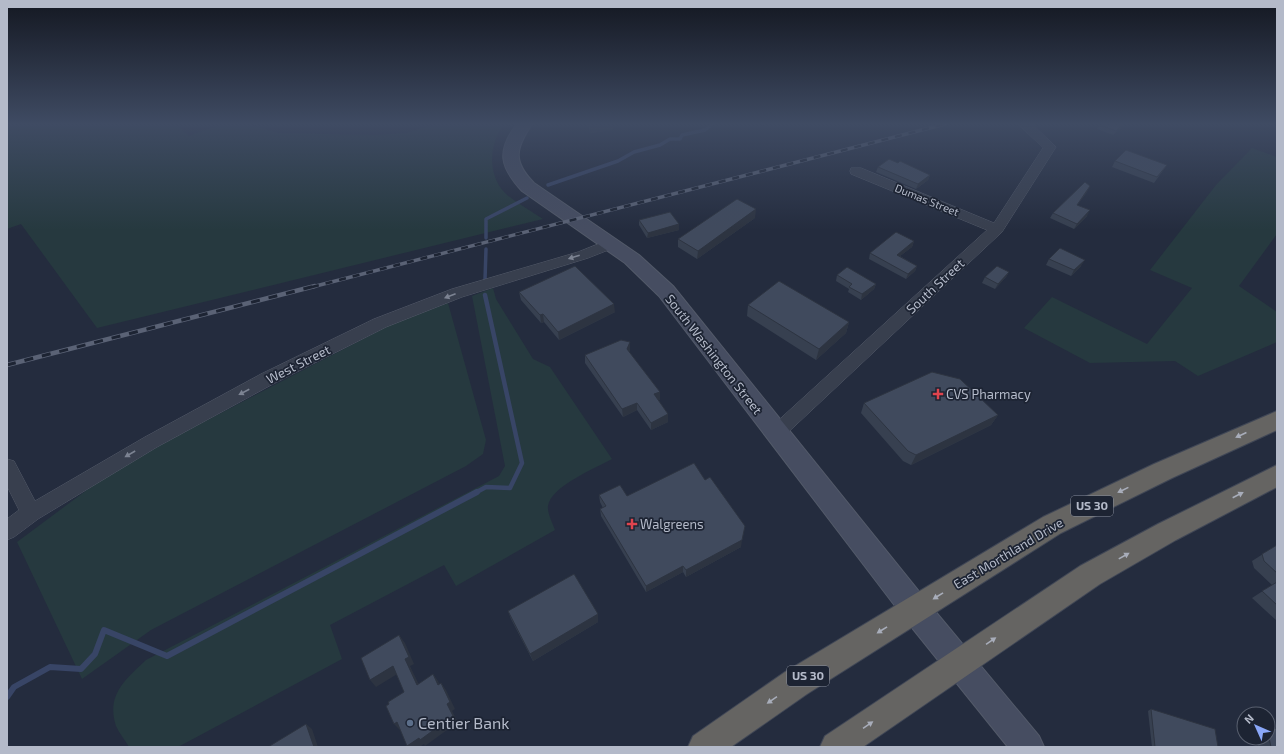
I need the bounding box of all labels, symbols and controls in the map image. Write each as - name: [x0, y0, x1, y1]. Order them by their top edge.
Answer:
- street label: Dumas Street: [893, 181, 961, 218]
- one-way arrow: [568, 254, 580, 260]
- street label: South Street: [903, 255, 967, 317]
- street label: South Washington Street: [662, 291, 766, 417]
- one-way arrow: [444, 293, 456, 299]
- street label: West Street: [263, 341, 333, 387]
- place label: CVS Pharmacy: [946, 386, 1031, 402]
- one-way arrow: [238, 389, 249, 395]
- marker: CVS Pharmacy: [933, 389, 943, 399]
- one-way arrow: [1236, 432, 1247, 438]
- one-way arrow: [124, 451, 136, 458]
- one-way arrow: [1118, 487, 1129, 493]
- one-way arrow: [1233, 492, 1244, 498]
- road number: US 30: [1071, 496, 1113, 516]
- street label: East Morthland Drive: [950, 514, 1066, 592]
- place label: Walgreens: [640, 516, 704, 532]
- marker: Walgreens: [627, 519, 637, 529]
- one-way arrow: [1118, 553, 1130, 559]
- one-way arrow: [932, 592, 943, 599]
- one-way arrow: [877, 626, 887, 634]
- one-way arrow: [986, 637, 997, 645]
- road number: US 30: [787, 666, 829, 686]
- one-way arrow: [767, 696, 778, 704]
- north arrow: [1236, 706, 1276, 746]
- text: N: [1241, 711, 1256, 726]
- place label: Centier Bank: [418, 713, 509, 732]
- marker: Centier Bank: [405, 718, 415, 728]
- one-way arrow: [863, 721, 873, 729]

